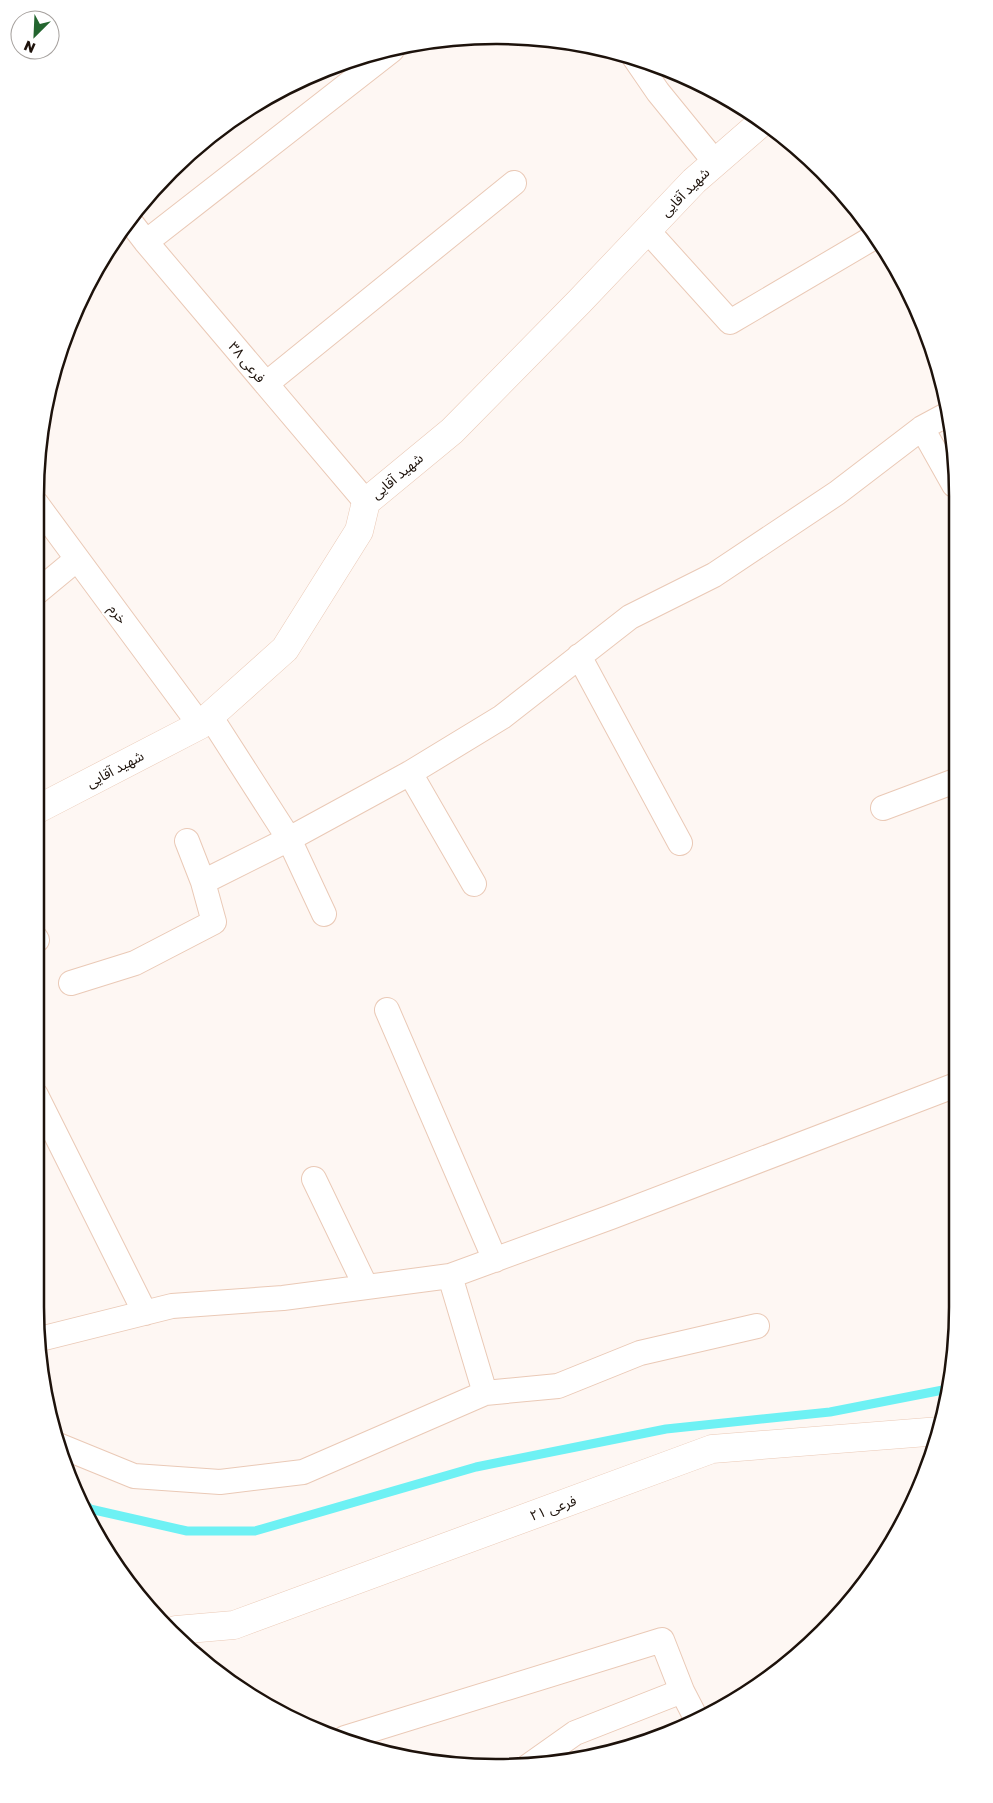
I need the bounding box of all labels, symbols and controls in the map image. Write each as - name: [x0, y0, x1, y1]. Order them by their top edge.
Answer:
- north arrow: [10, 10, 60, 60]
- text: N: [21, 37, 38, 57]
- street label: شهید آقایی: [657, 164, 713, 220]
- street label: فرعی ۳۸: [225, 338, 269, 386]
- street label: شهید آقایی: [367, 449, 427, 503]
- street label: خرم: [103, 601, 131, 629]
- street label: شهید آقایی: [83, 746, 147, 792]
- street label: فرعی ۲۱: [527, 1491, 579, 1525]

